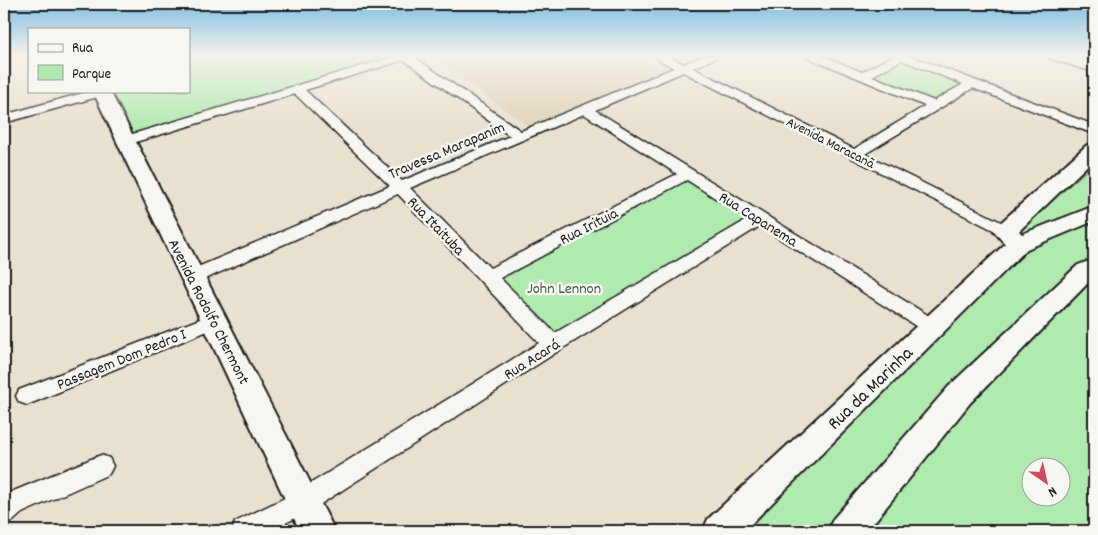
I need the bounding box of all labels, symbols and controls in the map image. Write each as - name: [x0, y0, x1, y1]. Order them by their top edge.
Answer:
- legend: [28, 28, 190, 92]
- text: Rua: [72, 38, 94, 60]
- text: Parque: [72, 64, 112, 86]
- street label: Avenida Maracanã: [782, 113, 878, 175]
- street label: Travessa Marapanim: [385, 116, 509, 186]
- street label: Rua Capanema: [714, 187, 802, 254]
- street label: Rua Itaituba: [401, 192, 470, 262]
- street label: Rua Irituia: [556, 202, 623, 252]
- street label: Avenida Rodolfo Chermont: [161, 235, 255, 389]
- park label: John Lennon: [527, 278, 601, 301]
- street label: Passagem Dom Pedro I: [54, 324, 190, 397]
- street label: Rua Acará: [500, 334, 565, 386]
- street label: Rua da Marinha: [823, 341, 921, 437]
- north arrow: [1020, 458, 1070, 508]
- text: N: [1044, 481, 1061, 501]

